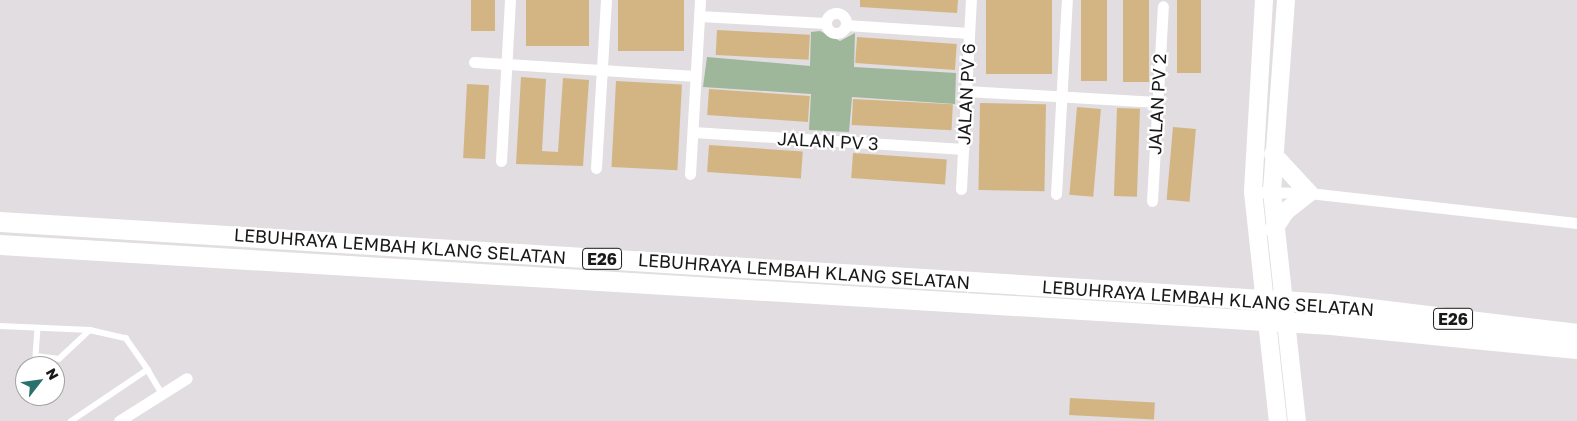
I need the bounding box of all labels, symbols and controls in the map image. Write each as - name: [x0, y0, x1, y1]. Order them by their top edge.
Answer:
- street label: JALAN PV 6: [953, 43, 979, 145]
- street label: JALAN PV 2: [1144, 53, 1170, 155]
- street label: JALAN PV 3: [777, 128, 879, 154]
- street label: LEBUHRAYA LEMBAH KLANG SELATAN: [233, 224, 567, 268]
- road number: E26: [582, 245, 622, 272]
- street label: LEBUHRAYA LEMBAH KLANG SELATAN: [637, 249, 971, 293]
- street label: LEBUHRAYA LEMBAH KLANG SELATAN: [1041, 276, 1375, 320]
- road number: E26: [1433, 306, 1473, 332]
- north arrow: [15, 356, 65, 406]
- text: N: [43, 365, 63, 383]

